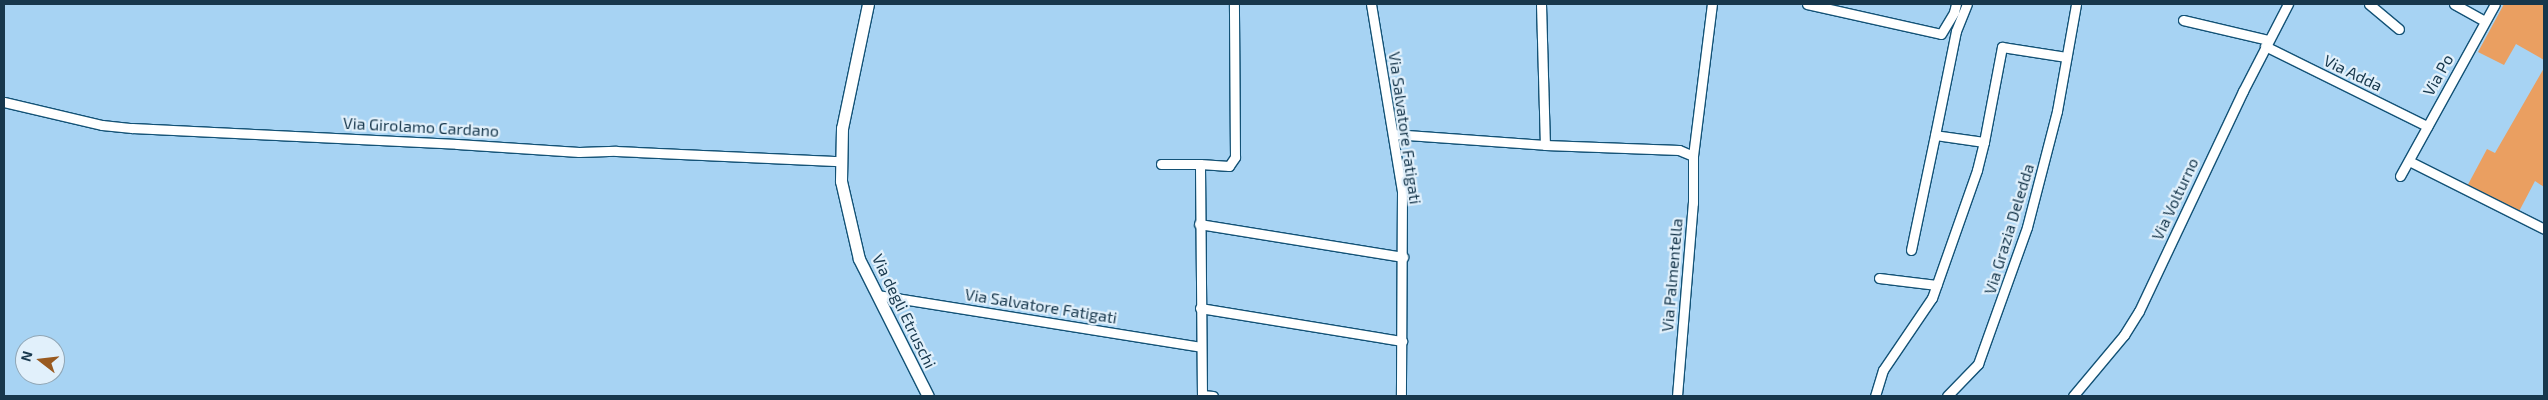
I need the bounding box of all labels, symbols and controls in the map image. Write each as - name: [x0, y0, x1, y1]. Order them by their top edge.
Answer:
- street label: Via Salvatore Fatigati: [1385, 51, 1425, 205]
- street label: Via Adda: [2320, 51, 2386, 95]
- street label: Via Po: [2419, 51, 2457, 99]
- street label: Via Girolamo Cardano: [343, 113, 499, 141]
- street label: Via Volturno: [2148, 155, 2202, 243]
- street label: Via Grazia Deledda: [1980, 161, 2038, 297]
- street label: Via Palmentella: [1657, 217, 1687, 333]
- street label: Via degli Etruschi: [868, 251, 940, 371]
- street label: Via Salvatore Fatigati: [964, 284, 1118, 328]
- north arrow: [15, 335, 65, 385]
- text: N: [16, 349, 36, 363]

